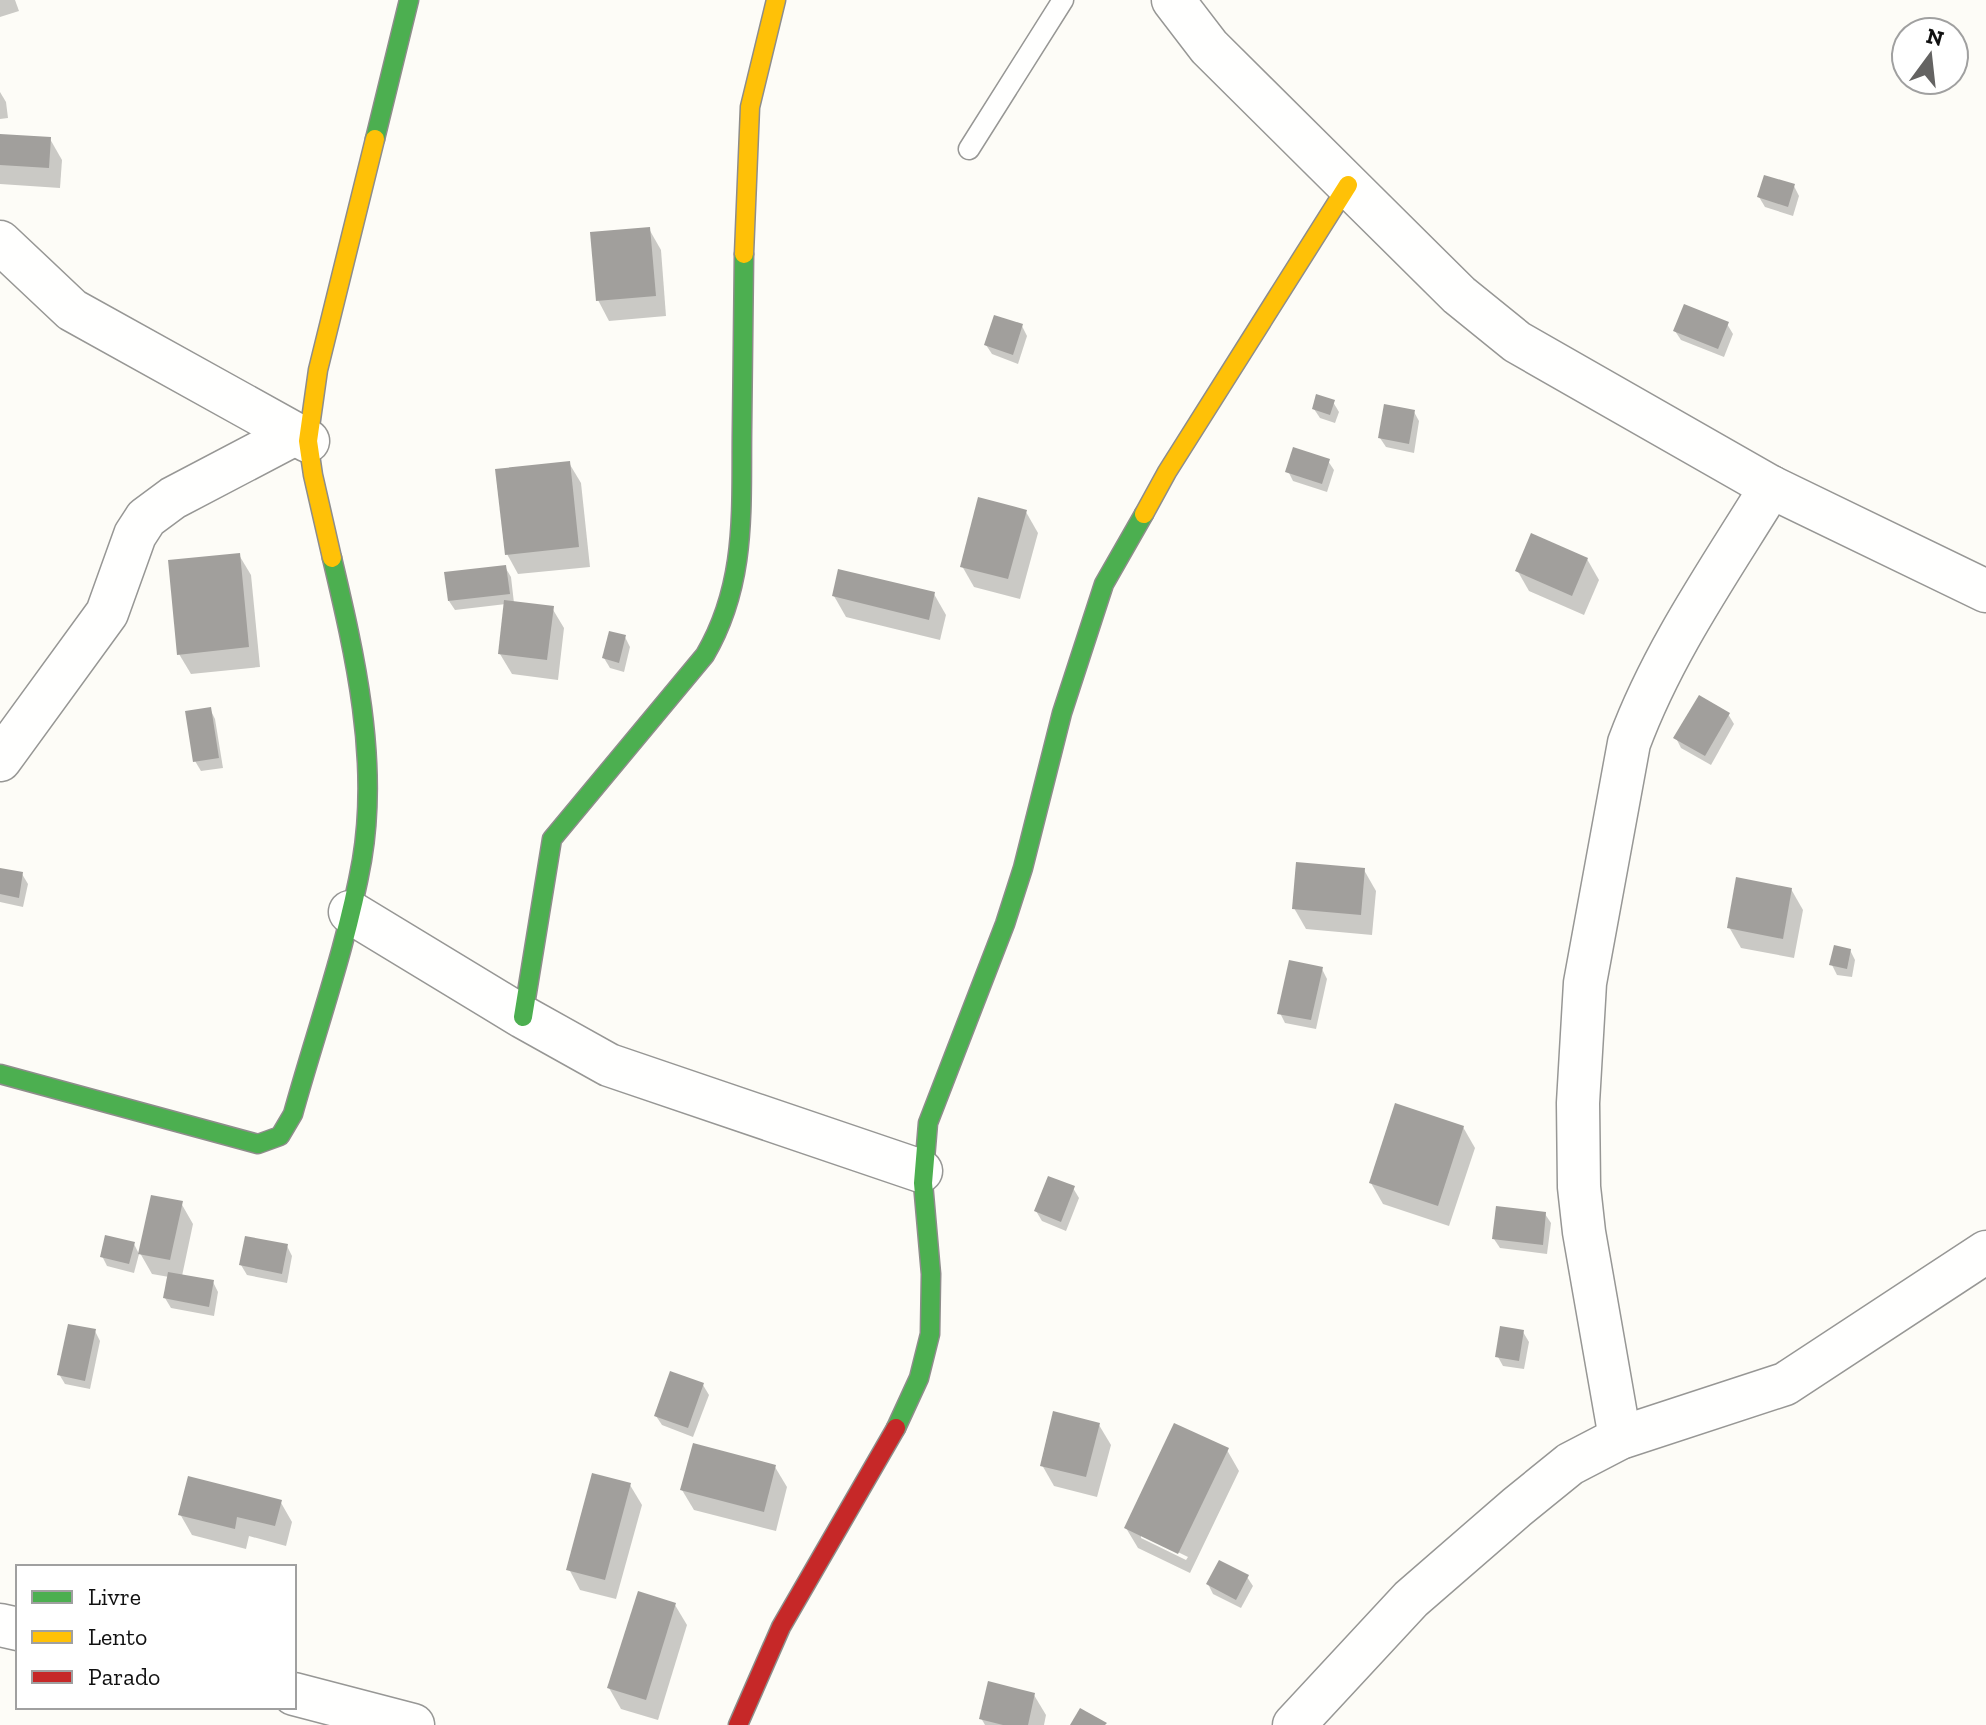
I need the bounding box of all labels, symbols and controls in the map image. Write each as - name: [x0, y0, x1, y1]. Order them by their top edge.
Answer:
- north arrow: [1890, 16, 1970, 96]
- text: N: [1923, 22, 1947, 52]
- legend: [16, 1565, 296, 1709]
- text: Livre: [88, 1582, 141, 1611]
- text: Lento: [88, 1622, 147, 1651]
- text: Parado: [88, 1662, 160, 1691]

